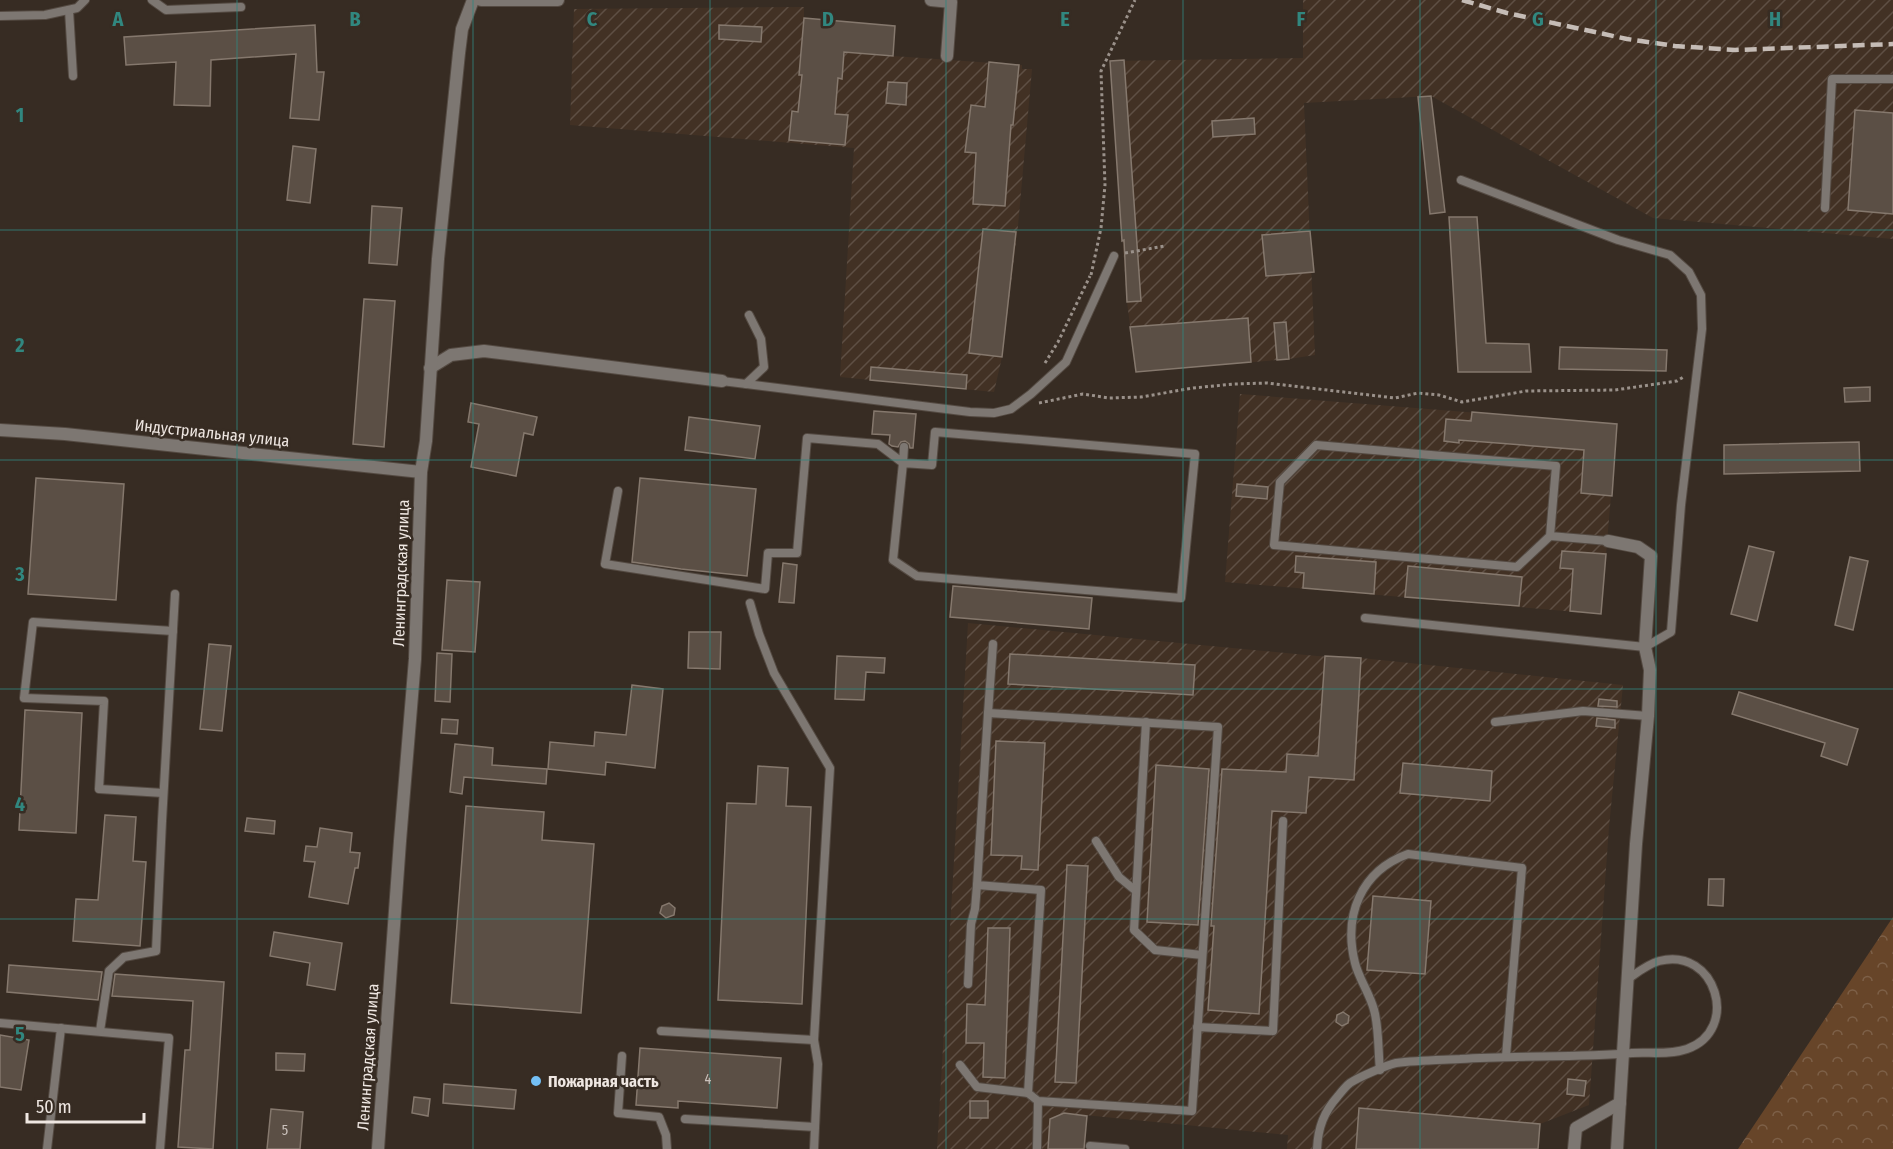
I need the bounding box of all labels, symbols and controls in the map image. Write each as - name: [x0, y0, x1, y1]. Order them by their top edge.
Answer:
- text: A: [112, 7, 125, 31]
- text: B: [349, 7, 361, 31]
- text: C: [587, 7, 598, 31]
- text: D: [822, 7, 834, 31]
- text: E: [1060, 7, 1070, 31]
- text: F: [1297, 7, 1306, 31]
- text: G: [1532, 7, 1544, 31]
- text: H: [1769, 7, 1781, 31]
- text: 1: [16, 103, 24, 127]
- text: 2: [14, 333, 25, 357]
- street label: Индустриальная улица: [134, 415, 290, 451]
- street label: Ленинградская улица: [389, 499, 413, 647]
- text: 3: [14, 562, 25, 586]
- text: 4: [15, 792, 25, 816]
- street label: Ленинградская улица: [353, 983, 383, 1131]
- text: 5: [15, 1022, 25, 1046]
- house number: 4: [705, 1071, 712, 1088]
- place label: Пожарная часть: [548, 1072, 659, 1091]
- marker: Пожарная часть: [529, 1074, 543, 1088]
- scale bar: [27, 1086, 144, 1124]
- text: 50 m: [36, 1096, 72, 1118]
- house number: 5: [282, 1122, 288, 1139]

